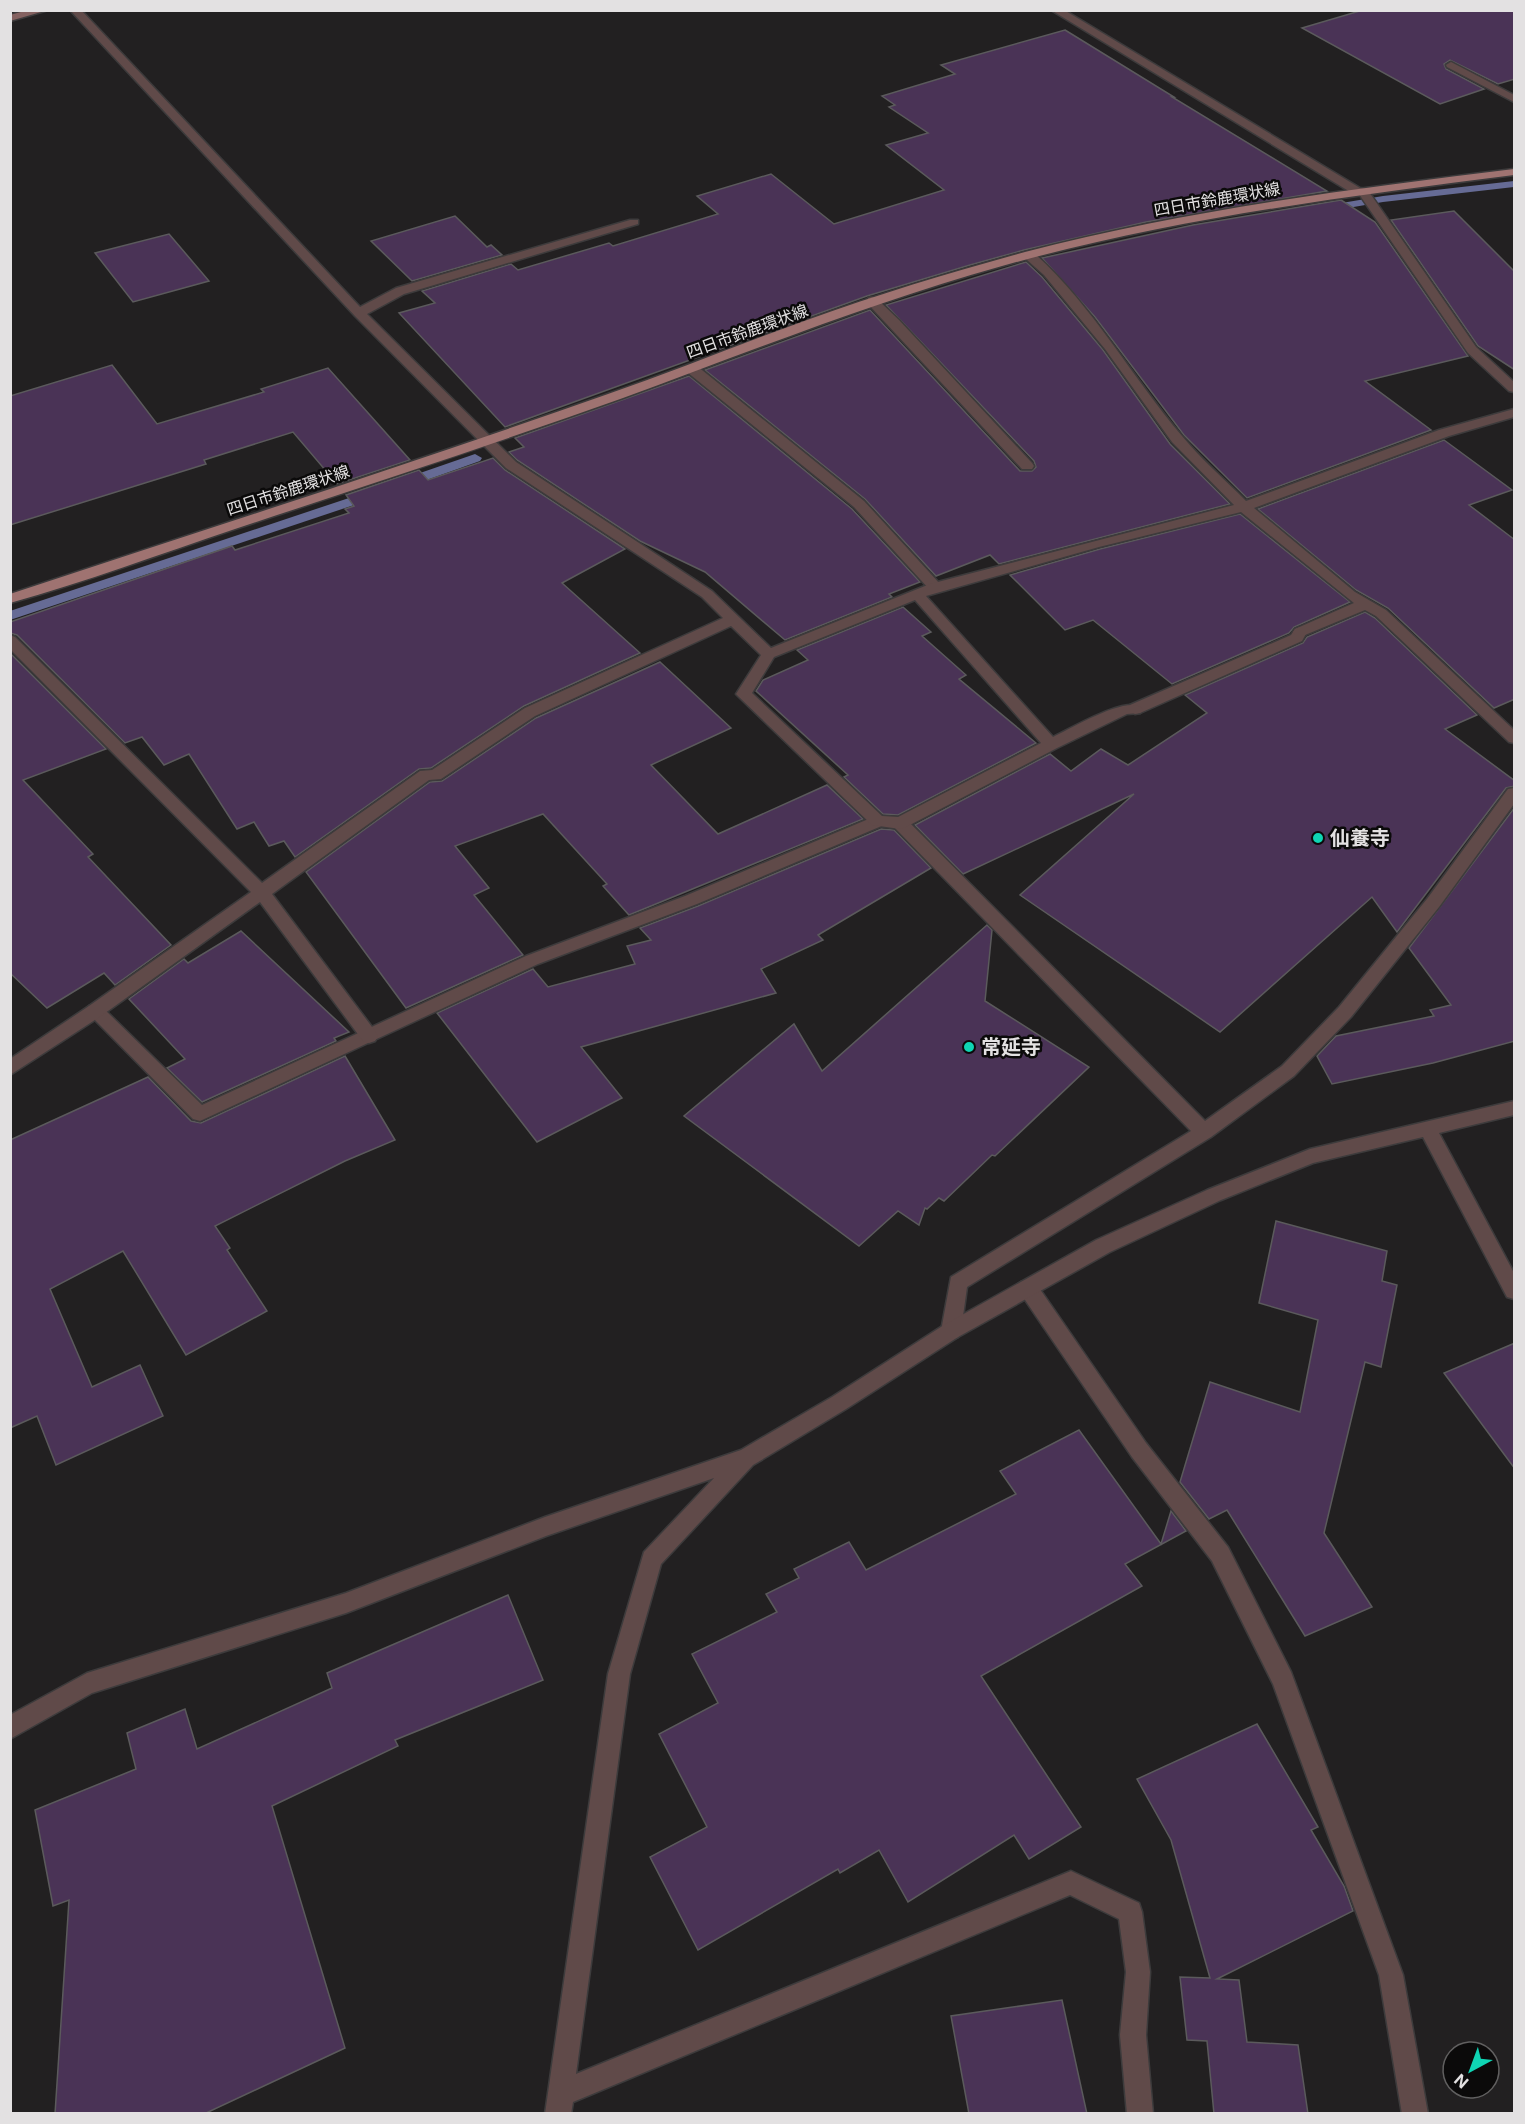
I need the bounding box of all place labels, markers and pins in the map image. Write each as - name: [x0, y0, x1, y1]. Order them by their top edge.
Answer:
- place label: 仙養寺: [1330, 826, 1390, 850]
- marker: 仙養寺: [1311, 831, 1325, 845]
- place label: 常延寺: [981, 1035, 1041, 1059]
- marker: 常延寺: [962, 1040, 976, 1054]

